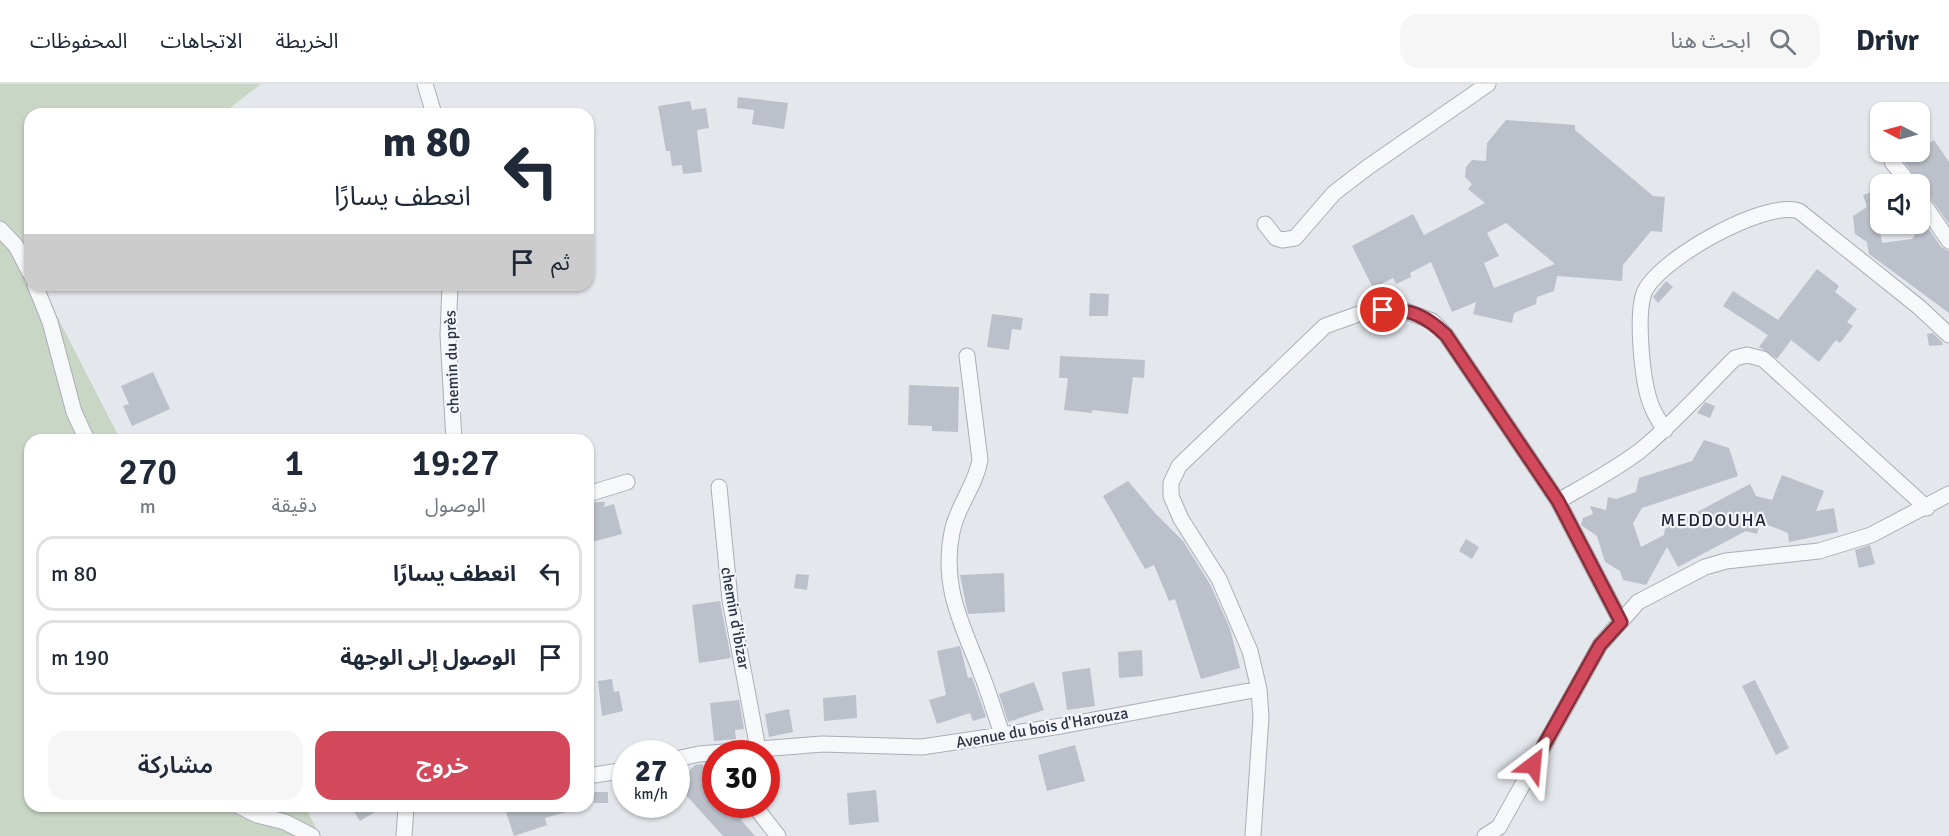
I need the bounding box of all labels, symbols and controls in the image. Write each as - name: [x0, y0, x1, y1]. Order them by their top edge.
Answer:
- search box: [1400, 14, 1820, 68]
- text: Drivr: [1856, 24, 1919, 58]
- icon: search: [1766, 25, 1799, 58]
- text: ابحث هنا: [1670, 27, 1751, 54]
- text: المحفوظات: [30, 28, 127, 54]
- text: الاتجاهات: [160, 28, 242, 54]
- text: الخريطة: [275, 28, 338, 54]
- north arrow: [1870, 102, 1930, 162]
- map controls: [1870, 102, 1930, 234]
- text: 80 m: [382, 117, 471, 168]
- icon: left: [492, 132, 570, 210]
- button: sound: [1870, 174, 1930, 234]
- text: انعطف يسارًا: [334, 180, 471, 213]
- icon: arrive: [506, 246, 539, 279]
- text: ثم: [551, 249, 570, 276]
- pin: [1357, 284, 1408, 335]
- icon: arrive: [1366, 293, 1399, 326]
- street label: chemin du près: [440, 310, 464, 414]
- text: 1: [284, 441, 304, 486]
- text: 19:27: [412, 441, 499, 486]
- text: 270: [119, 450, 177, 495]
- text: دقيقة: [271, 493, 317, 518]
- text: الوصول: [425, 493, 486, 518]
- text: m: [140, 494, 156, 519]
- district label: MEDDOUHA: [1660, 509, 1768, 531]
- icon: left: [534, 557, 567, 590]
- text: 80 m: [51, 560, 97, 587]
- text: انعطف يسارًا: [393, 560, 516, 587]
- street label: chemin d'ibizar: [716, 565, 754, 671]
- icon: arrive: [534, 641, 567, 674]
- text: 190 m: [51, 644, 109, 671]
- text: الوصول إلى الوجهة: [340, 644, 516, 671]
- street label: Avenue du bois d'Harouza: [954, 703, 1130, 753]
- button: مشاركة: [48, 731, 303, 800]
- button: خروج: [315, 731, 570, 800]
- position arrow: [1501, 733, 1565, 797]
- speed limit sign: 30: [702, 740, 780, 818]
- text: 27: [635, 753, 667, 790]
- text: km/h: [634, 785, 668, 803]

